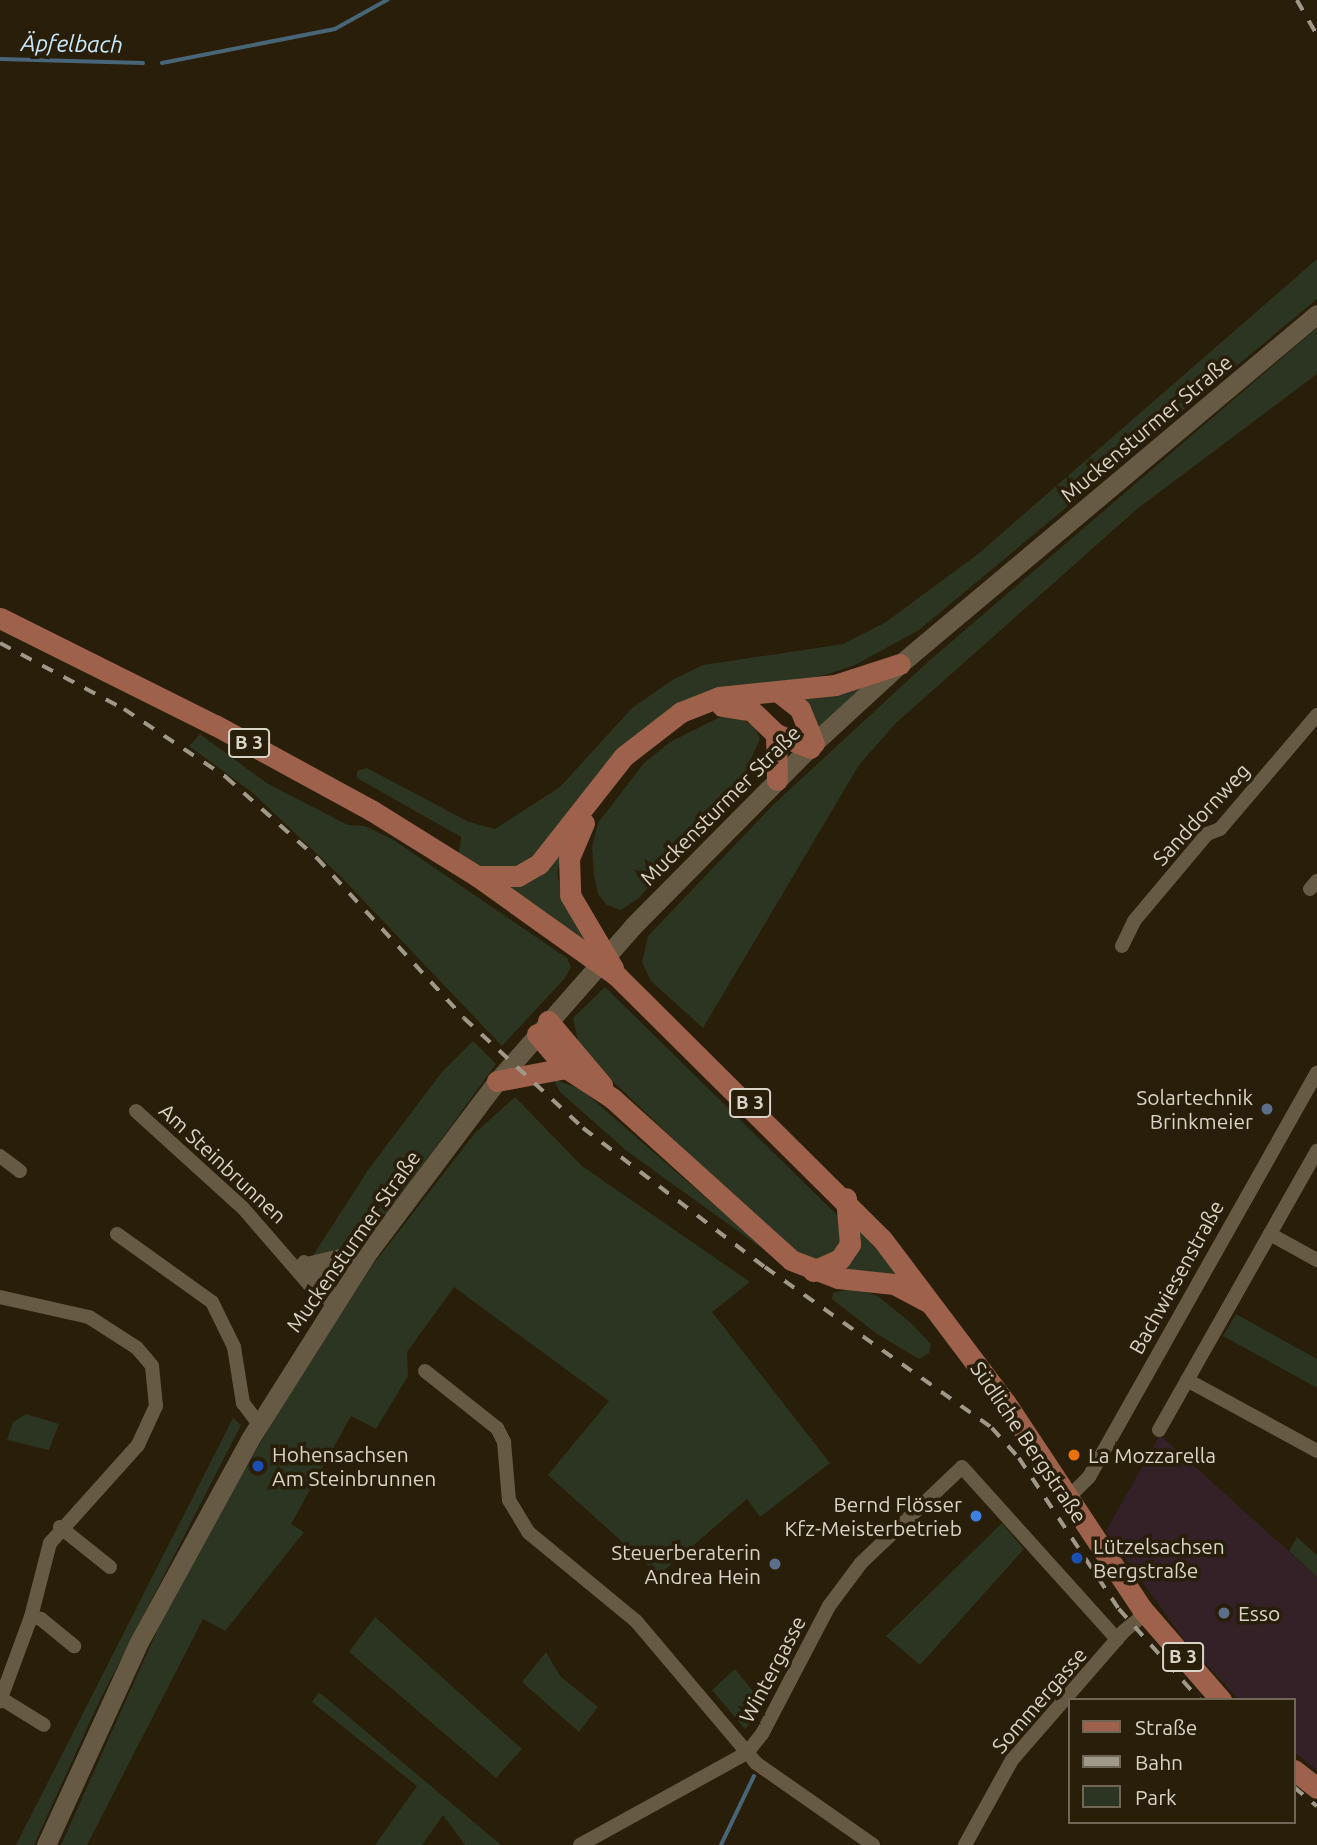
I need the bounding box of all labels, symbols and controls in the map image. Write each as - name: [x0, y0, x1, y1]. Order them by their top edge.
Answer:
- water label: Äpfelbach: [21, 29, 123, 59]
- street label: Muckensturmer Straße: [1055, 349, 1237, 507]
- street label: Muckensturmer Straße: [635, 720, 805, 890]
- road number: B 3: [228, 728, 270, 758]
- street label: Sanddornweg: [1147, 758, 1255, 870]
- place label: Solartechnik Brinkmeier: [1136, 1084, 1253, 1134]
- road number: B 3: [729, 1088, 771, 1119]
- street label: Am Steinbrunnen: [154, 1098, 292, 1228]
- marker: Solartechnik Brinkmeier: [1259, 1101, 1275, 1117]
- street label: Muckensturmer Straße: [281, 1145, 425, 1337]
- street label: Bachwiesenstraße: [1123, 1196, 1229, 1358]
- street label: Südliche Bergstraße: [966, 1356, 1092, 1528]
- place label: Hohensachsen Am Steinbrunnen: [272, 1441, 436, 1491]
- place label: La Mozzarella: [1088, 1442, 1216, 1468]
- marker: La Mozzarella: [1066, 1447, 1082, 1463]
- marker: Hohensachsen Am Steinbrunnen: [250, 1458, 266, 1474]
- place label: Bernd Flösser Kfz-Meisterbetrieb: [785, 1491, 962, 1541]
- marker: Bernd Flösser Kfz-Meisterbetrieb: [968, 1508, 984, 1524]
- place label: Lützelsachsen Bergstraße: [1093, 1533, 1225, 1583]
- place label: Steuerberaterin Andrea Hein: [611, 1539, 761, 1589]
- marker: Lützelsachsen Bergstraße: [1067, 1548, 1087, 1568]
- marker: Steuerberaterin Andrea Hein: [767, 1556, 783, 1572]
- place label: Esso: [1238, 1600, 1280, 1626]
- marker: Esso: [1216, 1605, 1232, 1621]
- street label: Wintergasse: [733, 1611, 811, 1727]
- street label: Sommergasse: [986, 1642, 1092, 1758]
- road number: B 3: [1162, 1642, 1204, 1672]
- legend: [1068, 1698, 1296, 1824]
- text: Straße: [1135, 1715, 1197, 1739]
- text: Bahn: [1135, 1750, 1183, 1774]
- text: Park: [1135, 1785, 1177, 1809]

